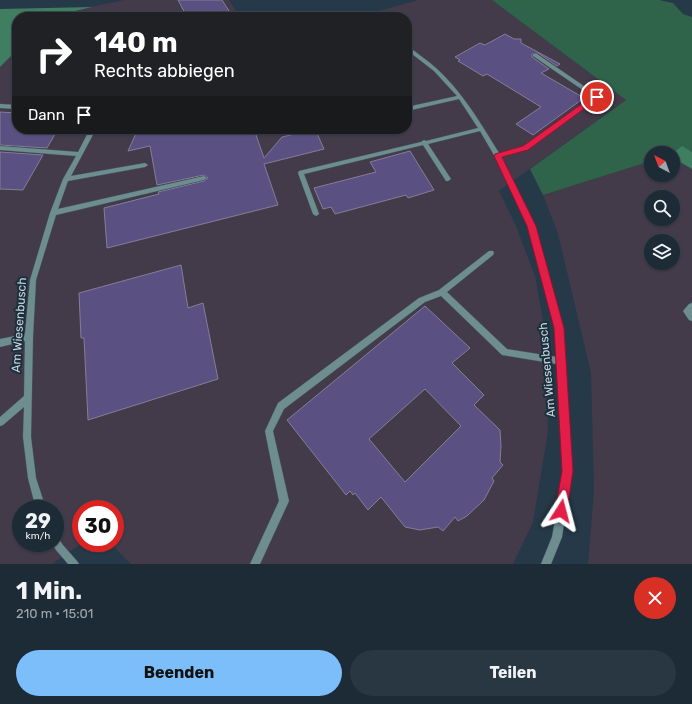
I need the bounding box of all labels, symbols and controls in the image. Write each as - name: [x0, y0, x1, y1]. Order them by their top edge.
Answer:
- text: 140 m: [94, 26, 178, 59]
- icon: right: [28, 28, 80, 80]
- text: Rechts abbiegen: [94, 60, 235, 82]
- pin: [580, 80, 614, 114]
- icon: arrive: [586, 86, 608, 108]
- icon: arrive: [73, 104, 95, 126]
- text: Dann: [28, 106, 65, 124]
- north arrow: [644, 146, 680, 182]
- map controls: [644, 146, 680, 270]
- button: search: [644, 190, 680, 226]
- button: layers: [644, 234, 680, 270]
- street label: Am Wiesenbusch: [9, 277, 29, 373]
- street label: Am Wiesenbusch: [536, 322, 558, 418]
- position arrow: [540, 490, 582, 532]
- speed limit sign: 30: [72, 500, 124, 552]
- text: 29: [25, 509, 51, 533]
- text: km/h: [26, 530, 50, 542]
- text: 1 Min.: [16, 577, 82, 605]
- button: close: [634, 577, 676, 619]
- text: 210 m · 15:01: [16, 606, 93, 621]
- button: Beenden: [16, 650, 342, 696]
- button: Teilen: [350, 650, 676, 696]

